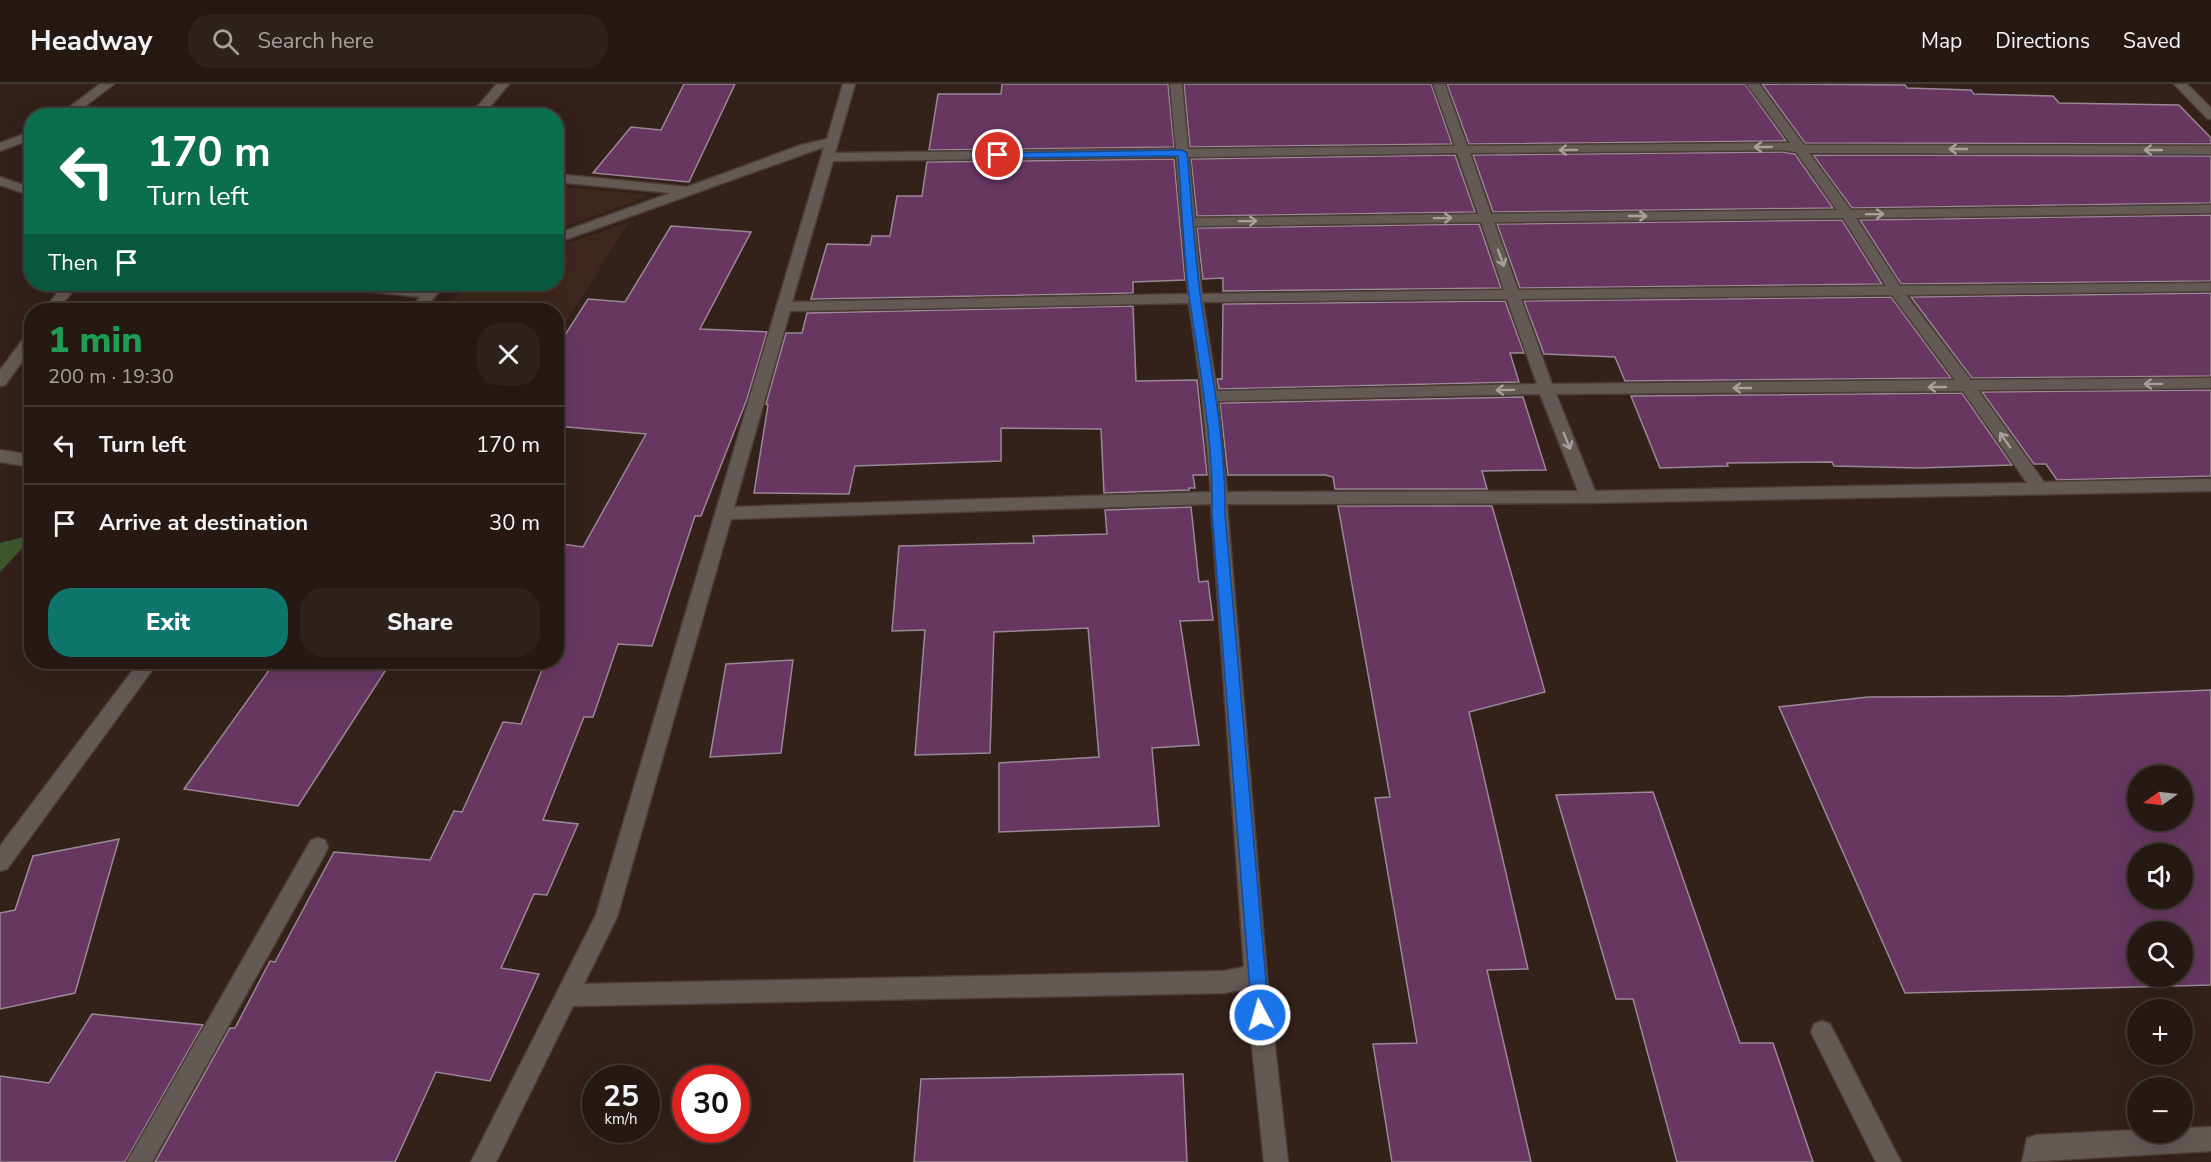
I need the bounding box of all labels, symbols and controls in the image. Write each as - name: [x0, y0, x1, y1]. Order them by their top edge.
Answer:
- search box: [188, 14, 608, 68]
- text: Headway: [30, 22, 152, 60]
- icon: search: [209, 25, 242, 58]
- text: Search here: [257, 26, 374, 56]
- text: Map: [1921, 27, 1962, 55]
- text: Directions: [1995, 27, 2090, 55]
- text: Saved: [2123, 27, 2181, 55]
- text: 170 m: [147, 124, 271, 181]
- pin: [972, 129, 1023, 180]
- icon: left: [48, 132, 126, 210]
- icon: arrive: [981, 138, 1014, 171]
- one-way arrow: [1753, 141, 1773, 152]
- one-way arrow: [1948, 143, 1968, 155]
- one-way arrow: [1558, 144, 1578, 155]
- one-way arrow: [2143, 144, 2163, 156]
- text: Turn left: [147, 178, 248, 215]
- one-way arrow: [1864, 208, 1884, 220]
- one-way arrow: [1627, 210, 1647, 222]
- one-way arrow: [1432, 212, 1452, 224]
- one-way arrow: [1237, 215, 1257, 227]
- icon: arrive: [110, 246, 143, 279]
- text: Then: [48, 248, 98, 278]
- one-way arrow: [1496, 248, 1507, 267]
- text: 1 min: [48, 316, 143, 365]
- button: close: [477, 323, 540, 386]
- text: 200 m · 19:30: [48, 363, 174, 390]
- one-way arrow: [2143, 378, 2163, 390]
- one-way arrow: [1927, 381, 1947, 393]
- one-way arrow: [1732, 382, 1752, 394]
- one-way arrow: [1495, 384, 1515, 396]
- icon: left: [48, 429, 81, 462]
- text: Turn left: [99, 430, 186, 460]
- text: 170 m: [476, 430, 540, 460]
- one-way arrow: [1562, 431, 1573, 450]
- one-way arrow: [1999, 432, 2011, 448]
- icon: arrive: [48, 507, 81, 540]
- text: Arrive at destination: [99, 508, 308, 538]
- text: 30 m: [489, 508, 540, 538]
- button: Exit: [48, 588, 288, 657]
- button: Share: [300, 588, 540, 657]
- north arrow: [2127, 765, 2193, 831]
- map controls: [2127, 765, 2193, 1143]
- button: sound: [2127, 843, 2193, 909]
- button: search: [2127, 921, 2193, 987]
- position arrow: [1228, 983, 1292, 1047]
- button: +: [2127, 999, 2193, 1065]
- speed limit sign: 30: [672, 1065, 750, 1143]
- text: 25: [603, 1076, 639, 1117]
- button: −: [2127, 1077, 2193, 1143]
- text: km/h: [604, 1109, 638, 1129]

